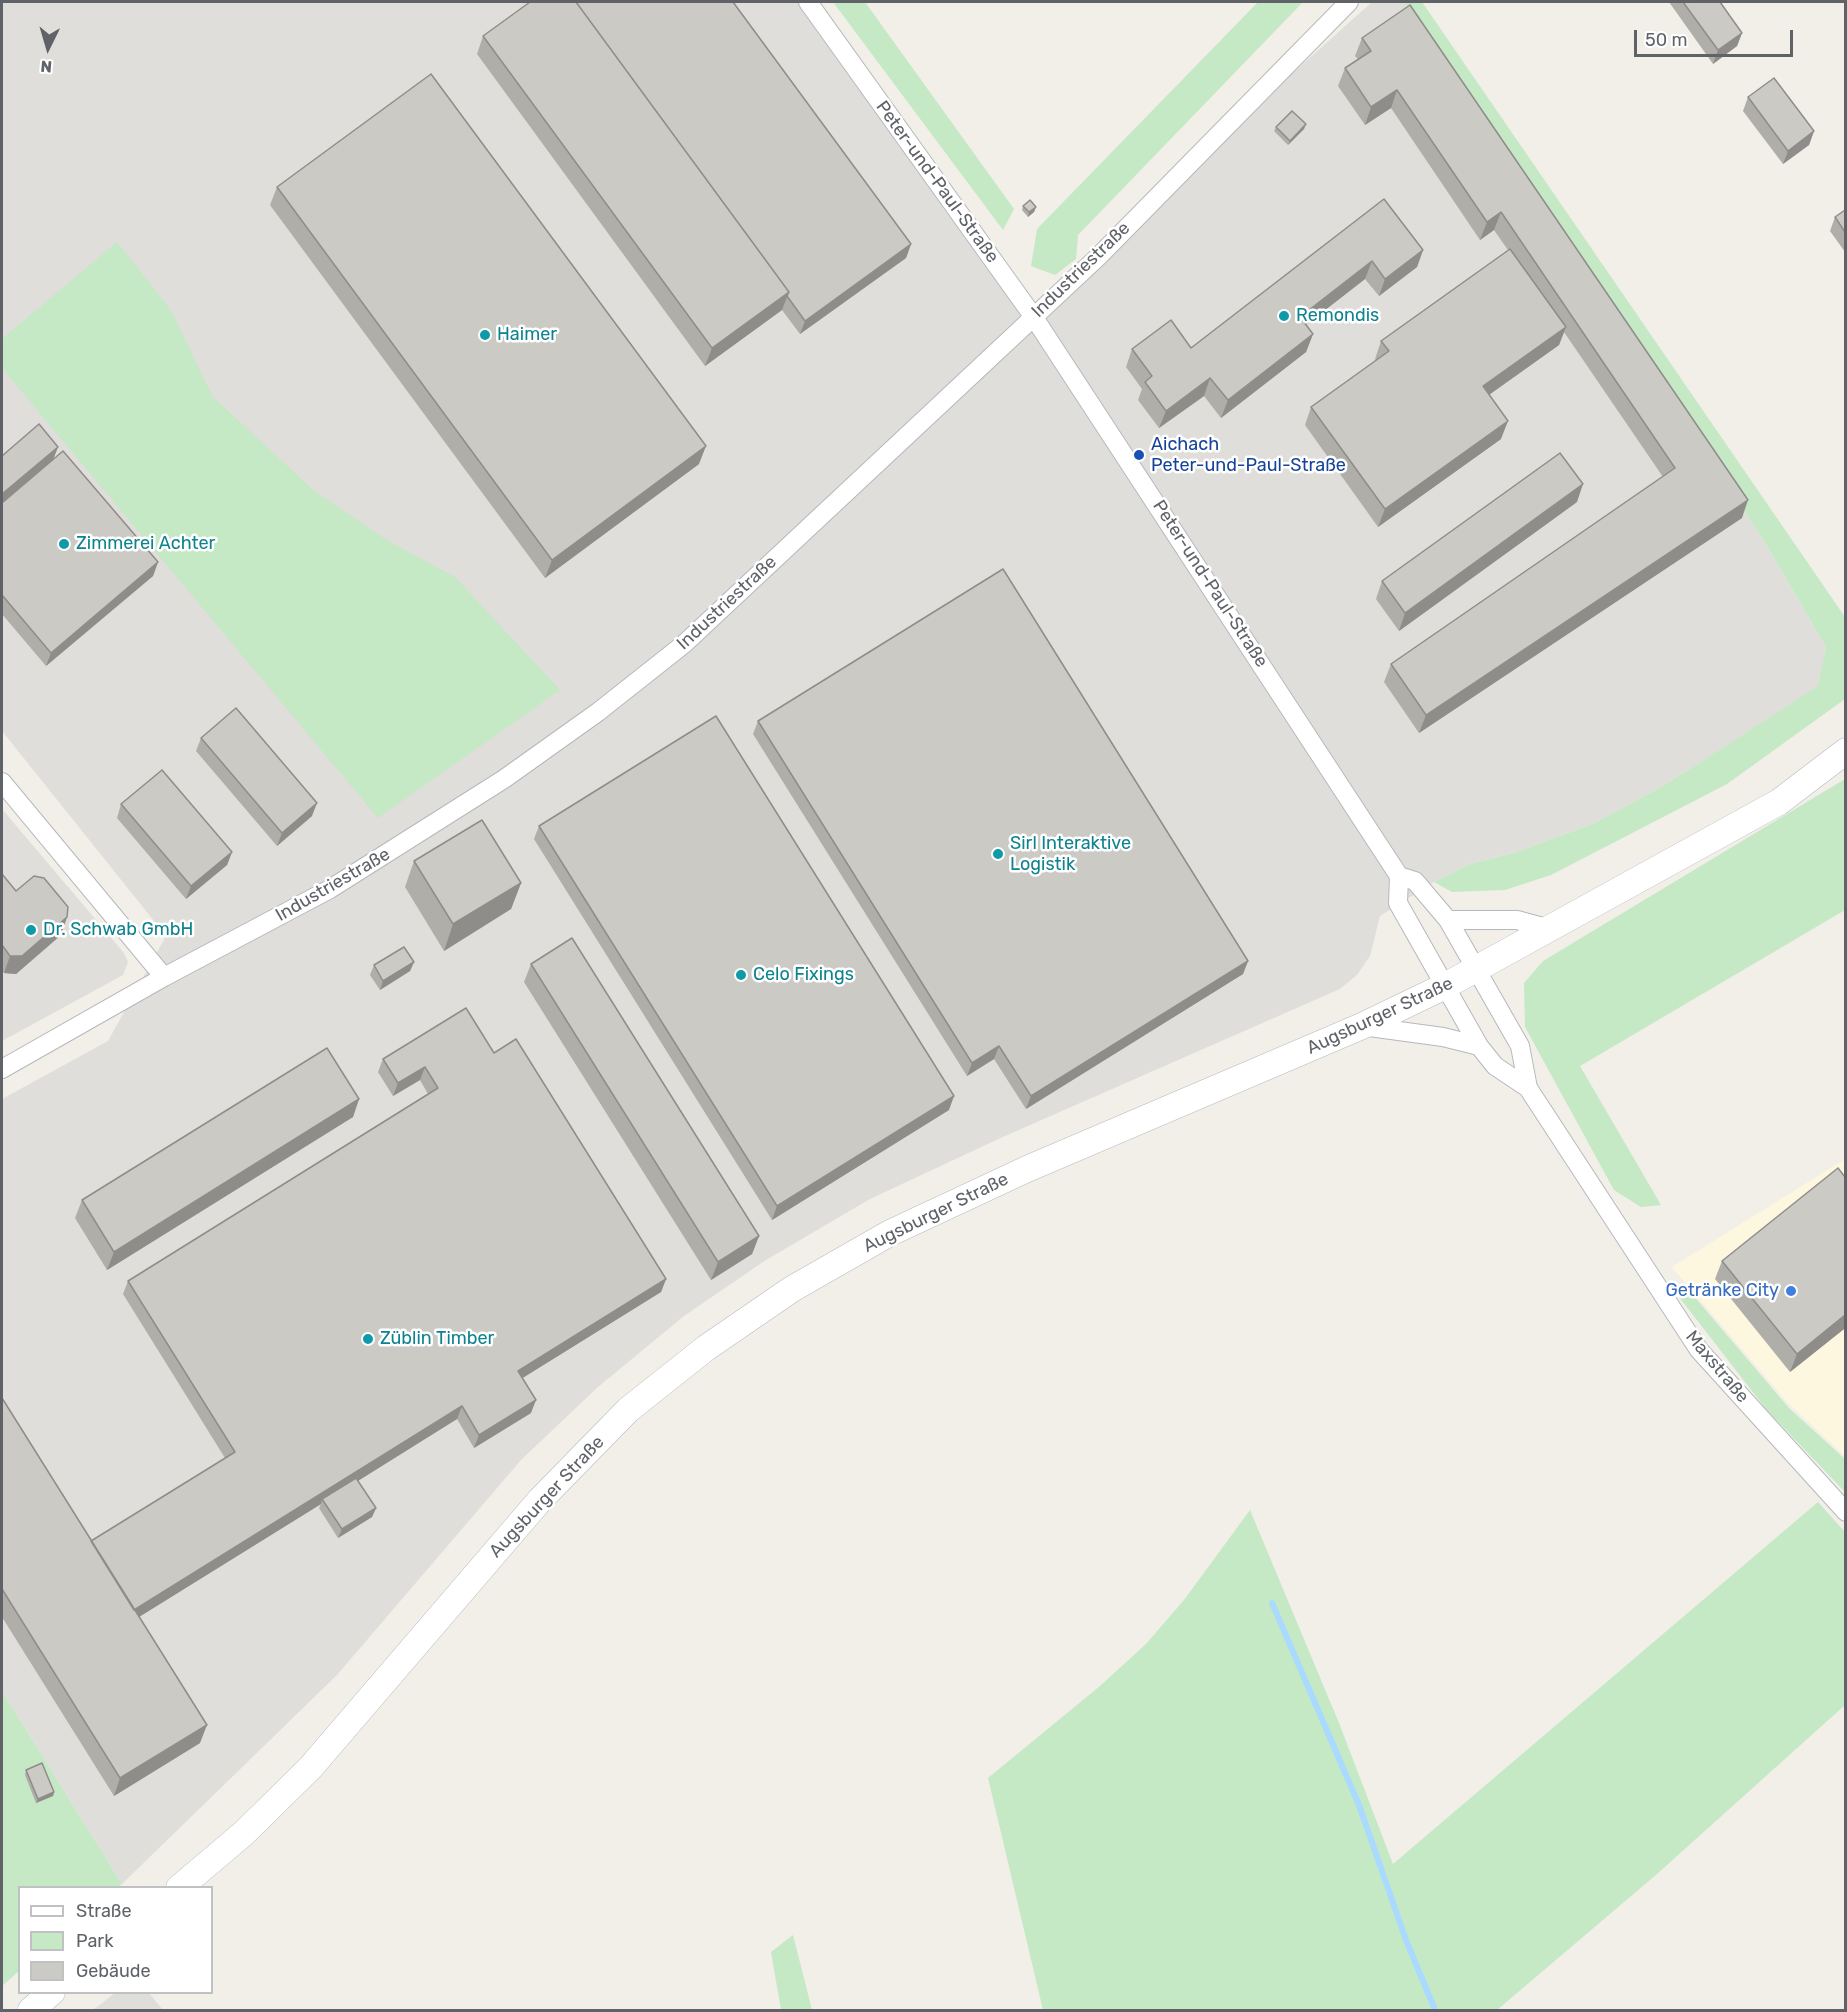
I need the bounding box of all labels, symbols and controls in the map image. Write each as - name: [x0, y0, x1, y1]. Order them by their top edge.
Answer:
- north arrow: [18, 18, 78, 78]
- scale bar: [1637, 18, 1796, 56]
- text: 50 m: [1645, 29, 1688, 51]
- text: N: [40, 56, 53, 76]
- street label: Peter-und-Paul-Straße: [871, 97, 1003, 267]
- street label: Industriestraße: [1027, 218, 1135, 322]
- place label: Remondis: [1296, 305, 1379, 327]
- marker: Remondis: [1277, 309, 1291, 323]
- place label: Haimer: [497, 324, 557, 346]
- marker: Haimer: [478, 328, 492, 342]
- place label: Aichach Peter-und-Paul-Straße: [1151, 434, 1346, 476]
- marker: Aichach Peter-und-Paul-Straße: [1132, 448, 1146, 462]
- street label: Peter-und-Paul-Straße: [1148, 496, 1272, 672]
- place label: Zimmerei Achter: [76, 533, 215, 555]
- marker: Zimmerei Achter: [57, 537, 71, 551]
- street label: Industriestraße: [673, 551, 781, 655]
- place label: Sirl Interaktive Logistik: [1010, 833, 1131, 876]
- street label: Industriestraße: [272, 844, 394, 926]
- marker: Sirl Interaktive Logistik: [991, 847, 1005, 861]
- place label: Dr. Schwab GmbH: [43, 919, 193, 941]
- marker: Dr. Schwab GmbH: [24, 923, 38, 937]
- place label: Celo Fixings: [753, 964, 854, 986]
- marker: Celo Fixings: [734, 968, 748, 982]
- street label: Augsburger Straße: [1304, 973, 1456, 1059]
- street label: Augsburger Straße: [860, 1169, 1012, 1257]
- place label: Getränke City: [1665, 1280, 1779, 1302]
- marker: Getränke City: [1784, 1284, 1798, 1298]
- street label: Maxstraße: [1681, 1327, 1753, 1407]
- place label: Züblin Timber: [380, 1328, 494, 1350]
- marker: Züblin Timber: [361, 1332, 375, 1346]
- street label: Augsburger Straße: [485, 1432, 609, 1562]
- legend: [18, 1886, 213, 1994]
- text: Straße: [76, 1900, 132, 1922]
- text: Park: [76, 1930, 113, 1952]
- text: Gebäude: [76, 1960, 151, 1982]

